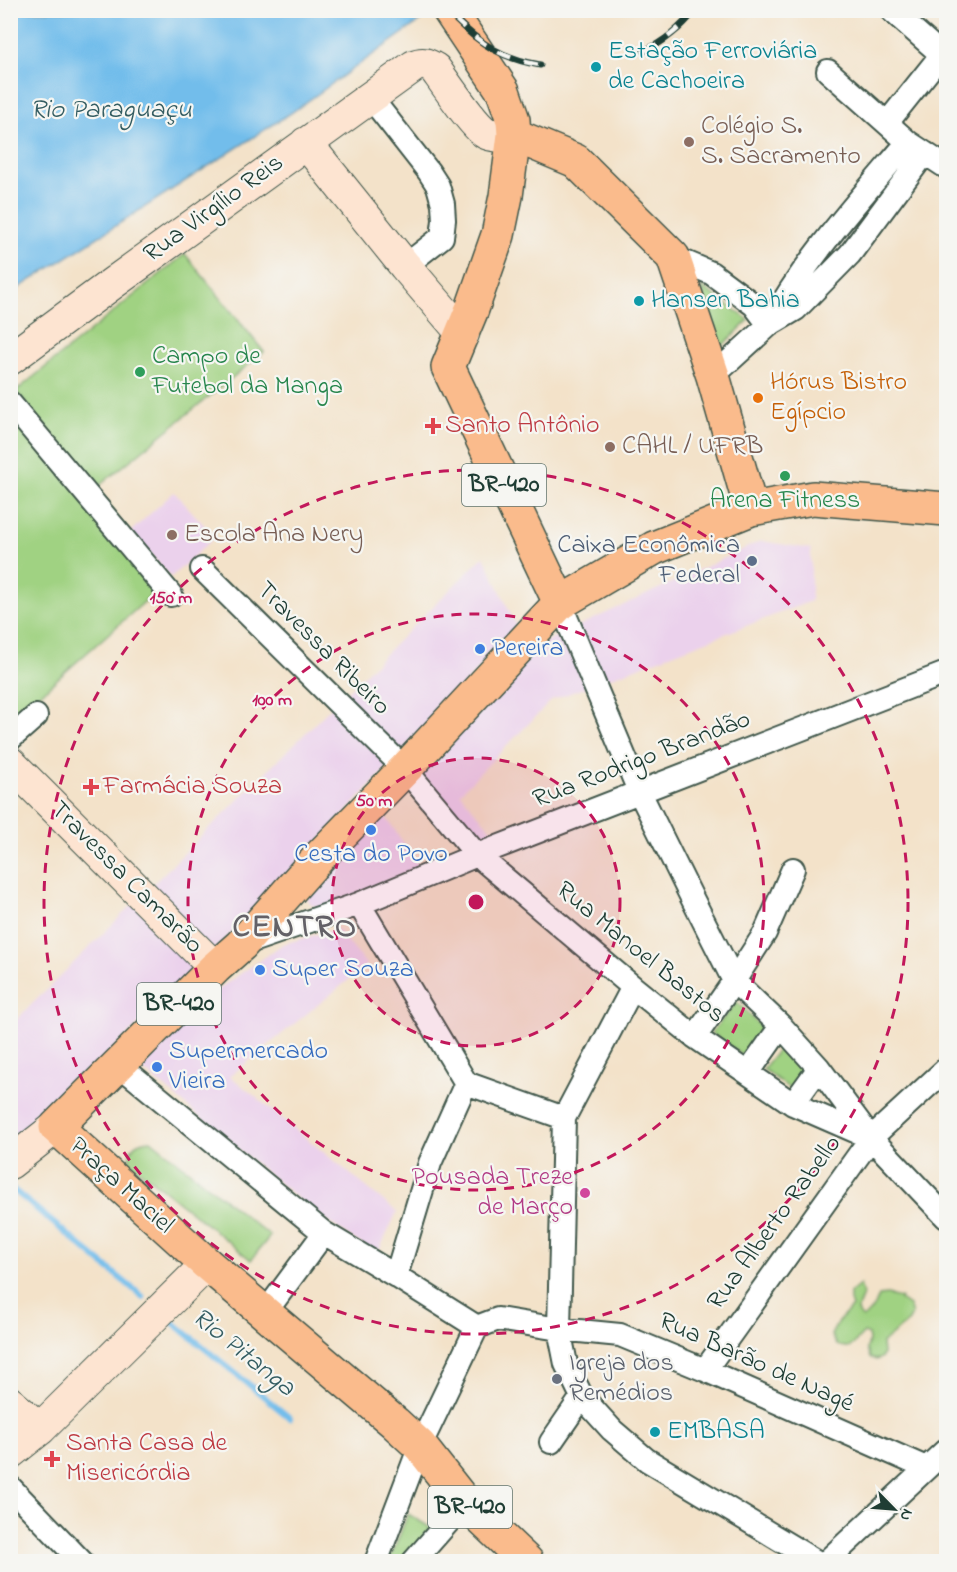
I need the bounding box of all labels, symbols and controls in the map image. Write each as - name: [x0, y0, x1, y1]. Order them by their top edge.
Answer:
- place label: Estação Ferroviária de Cachoeira: [608, 33, 817, 101]
- marker: Estação Ferroviária de Cachoeira: [589, 60, 603, 74]
- water label: Rio Paraguaçu: [30, 91, 192, 131]
- place label: Colégio S. S. Sacramento: [701, 108, 861, 176]
- marker: Colégio S. S. Sacramento: [682, 135, 696, 149]
- street label: Rua Virgílio Reis: [136, 145, 292, 273]
- place label: Hansen Bahia: [651, 282, 800, 320]
- marker: Hansen Bahia: [632, 294, 646, 308]
- place label: Campo de Futebol da Manga: [151, 338, 343, 406]
- place label: Hórus Bistro Egípcio: [770, 364, 907, 432]
- marker: Campo de Futebol da Manga: [133, 365, 147, 379]
- marker: Hórus Bistro Egípcio: [751, 391, 765, 405]
- place label: Santo Antônio: [445, 407, 599, 445]
- marker: Santo Antônio: [426, 419, 440, 433]
- place label: CAHL / UFRB: [622, 428, 763, 466]
- marker: CAHL / UFRB: [603, 440, 617, 454]
- road number: BR-420: [462, 464, 546, 506]
- marker: Arena Fitness: [778, 469, 792, 483]
- place label: Arena Fitness: [710, 482, 860, 520]
- place label: Escola Ana Nery: [184, 516, 363, 554]
- place label: Caixa Econômica Federal: [557, 527, 740, 595]
- marker: Escola Ana Nery: [165, 528, 179, 542]
- marker: Caixa Econômica Federal: [745, 554, 759, 568]
- street label: Travessa Ribeiro: [247, 573, 399, 725]
- text: 150 m: [150, 586, 192, 612]
- place label: Pereira: [492, 630, 564, 668]
- marker: Pereira: [473, 642, 487, 656]
- text: 100 m: [252, 688, 292, 714]
- street label: Rua Rodrigo Brandão: [528, 701, 756, 819]
- place label: Farmácia Souza: [102, 768, 282, 806]
- marker: Farmácia Souza: [84, 780, 98, 794]
- text: 50 m: [356, 789, 392, 815]
- street label: Travessa Camarão: [41, 793, 211, 963]
- marker: Cesta do Povo: [364, 823, 378, 837]
- place label: Cesta do Povo: [294, 836, 448, 874]
- street label: Rua Manoel Bastos: [547, 873, 733, 1033]
- centre of rings: [466, 892, 486, 912]
- district label: CENTRO: [233, 905, 357, 952]
- place label: Super Souza: [272, 951, 414, 989]
- marker: Super Souza: [253, 963, 267, 977]
- road number: BR-420: [137, 983, 221, 1025]
- place label: Supermercado Vieira: [168, 1033, 328, 1101]
- marker: Supermercado Vieira: [150, 1060, 164, 1074]
- street label: Praça Maciel: [60, 1128, 182, 1244]
- street label: Rua Alberto Rabello: [698, 1128, 852, 1318]
- place label: Pousada Treze de Março: [412, 1159, 573, 1227]
- marker: Pousada Treze de Março: [578, 1186, 592, 1200]
- water label: Rio Pitanga: [182, 1299, 303, 1408]
- street label: Rua Barão de Nagé: [652, 1303, 860, 1423]
- place label: Igreja dos Remédios: [569, 1345, 674, 1413]
- marker: Igreja dos Remédios: [550, 1372, 564, 1386]
- place label: EMBASA: [667, 1413, 765, 1451]
- place label: Santa Casa de Misericórdia: [66, 1425, 228, 1493]
- marker: EMBASA: [648, 1425, 662, 1439]
- marker: Santa Casa de Misericórdia: [43, 1450, 61, 1468]
- north arrow: [864, 1479, 924, 1539]
- road number: BR-420: [428, 1486, 512, 1528]
- text: N: [893, 1505, 919, 1525]

